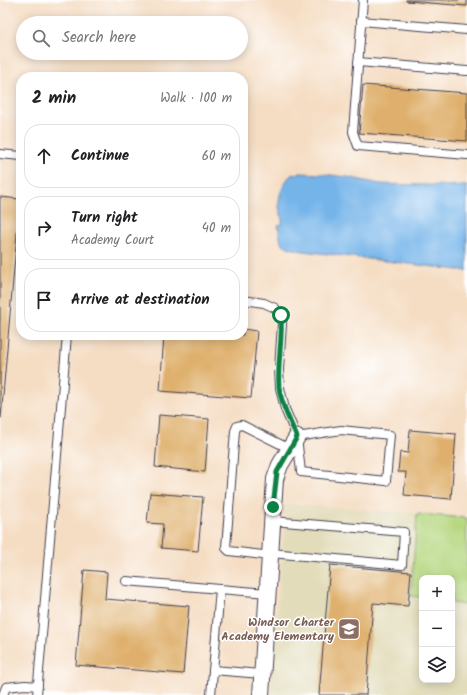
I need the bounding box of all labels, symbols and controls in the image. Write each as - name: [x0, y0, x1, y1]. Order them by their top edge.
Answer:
- search box: [16, 16, 248, 60]
- text: Search here: [62, 26, 136, 50]
- icon: search: [30, 27, 52, 49]
- text: 2 min: [32, 85, 76, 112]
- text: Walk · 100 m: [160, 88, 232, 109]
- text: Continue: [71, 144, 129, 168]
- icon: ahead: [33, 145, 55, 167]
- text: 60 m: [202, 146, 231, 167]
- text: Turn right: [71, 206, 138, 230]
- icon: right: [33, 217, 55, 239]
- text: 40 m: [202, 218, 231, 239]
- text: Academy Court: [71, 230, 154, 251]
- text: Arrive at destination: [71, 288, 210, 312]
- icon: arrive: [33, 289, 55, 311]
- route start: [272, 306, 290, 324]
- route end: [264, 498, 282, 516]
- map controls: [419, 575, 455, 683]
- button: +: [419, 575, 455, 611]
- button: −: [419, 611, 455, 647]
- place label: Windsor Charter Academy Elementary: [221, 613, 335, 646]
- school or university icon: Windsor Charter Academy Elementary: [336, 616, 362, 642]
- button: layers: [419, 647, 455, 683]

